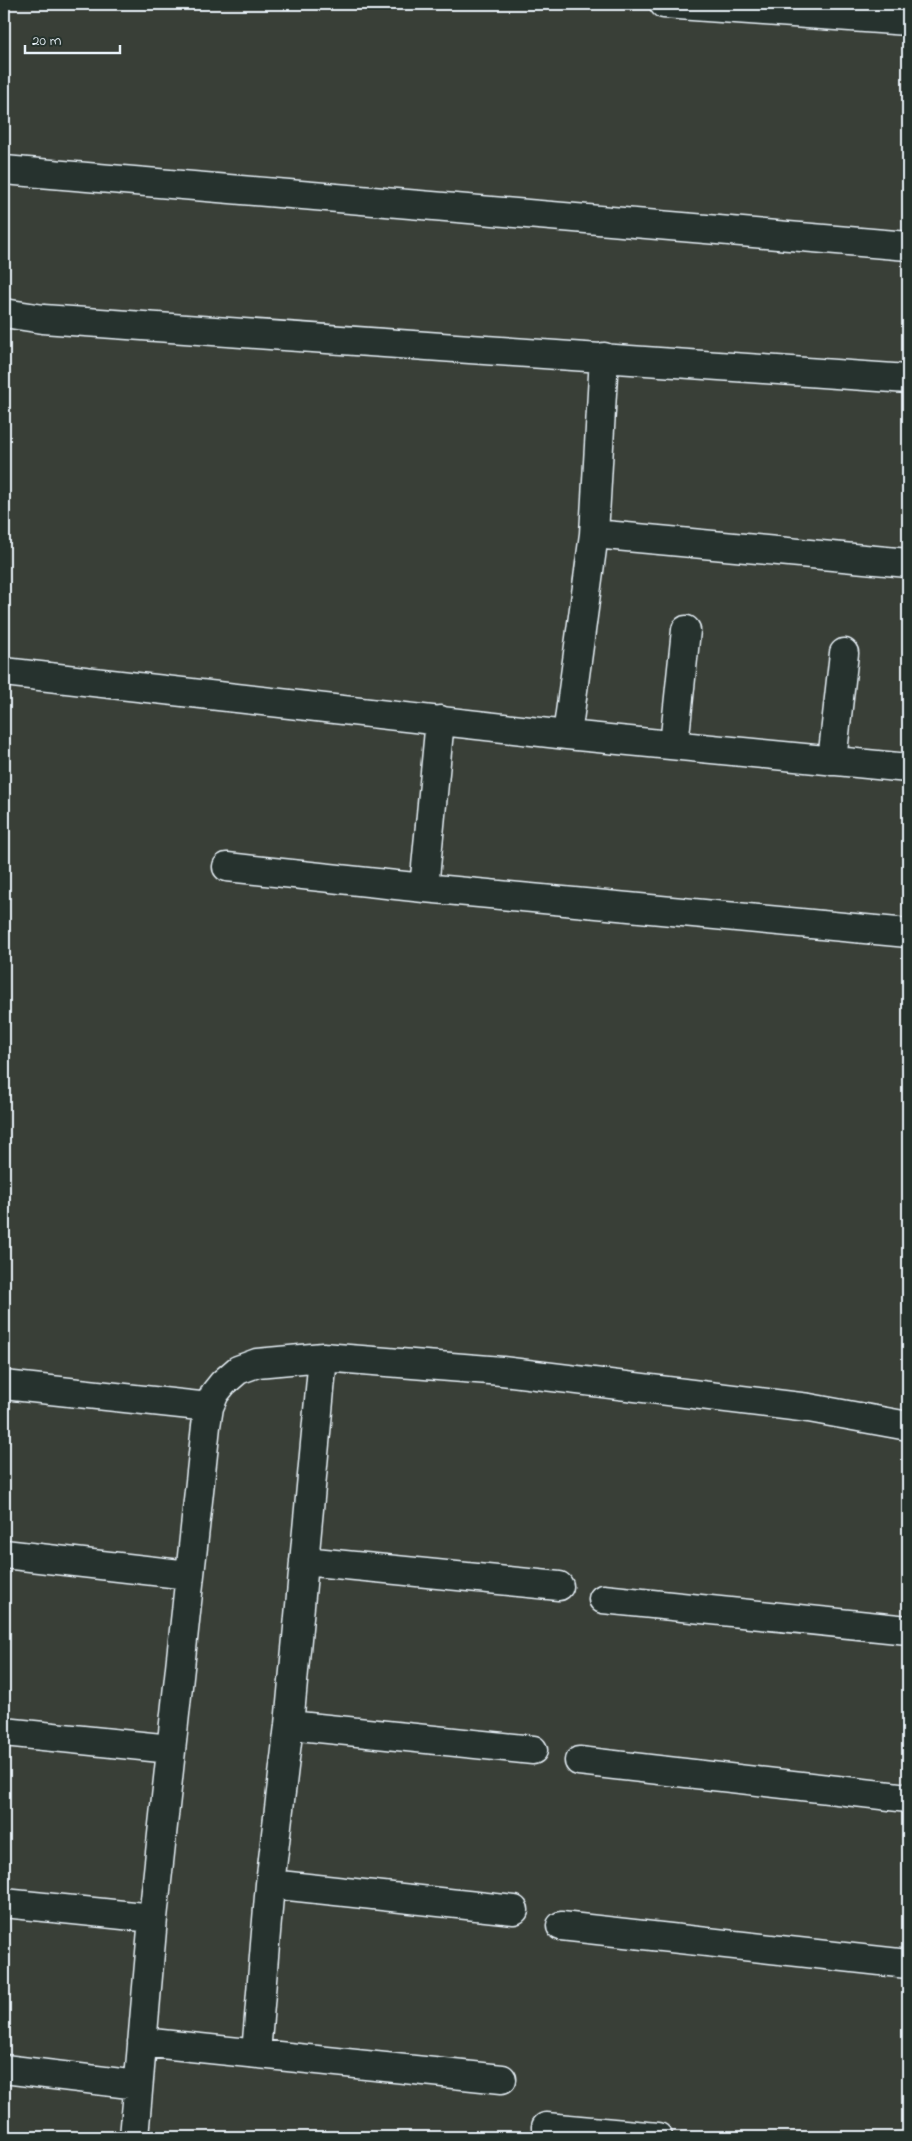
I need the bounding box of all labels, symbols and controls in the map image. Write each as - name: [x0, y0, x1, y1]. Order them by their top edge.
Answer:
- scale bar: [25, 22, 120, 54]
- text: 20 m: [32, 30, 62, 52]

